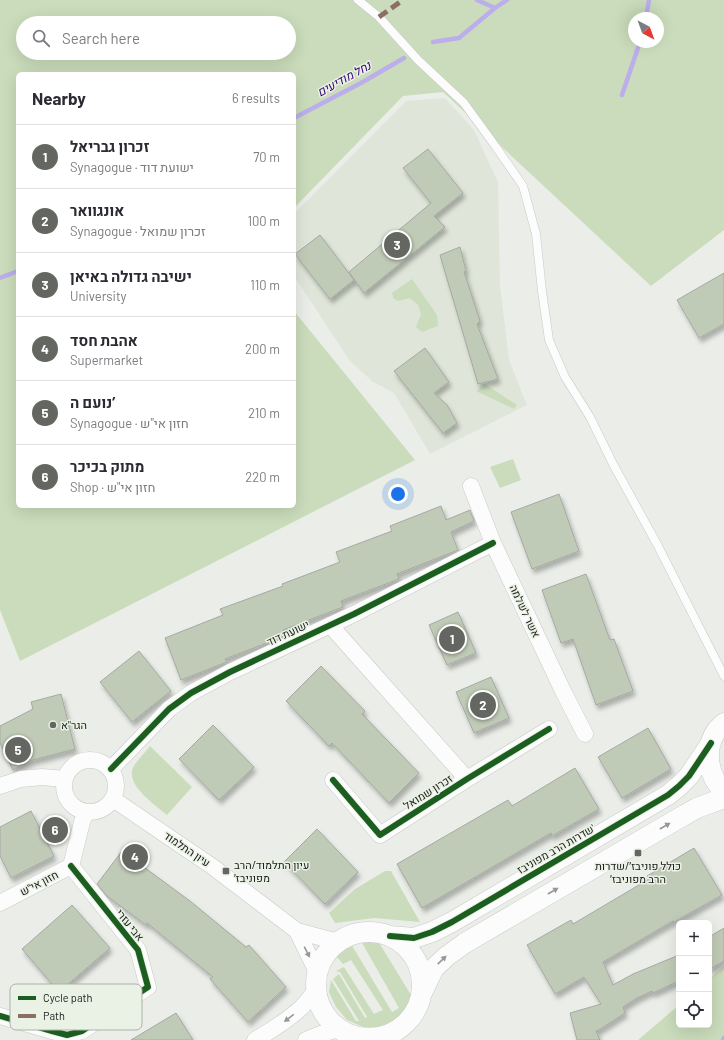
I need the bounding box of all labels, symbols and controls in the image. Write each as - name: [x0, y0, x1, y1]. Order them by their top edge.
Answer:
- north arrow: [628, 12, 664, 48]
- search box: [16, 16, 296, 60]
- icon: search: [30, 27, 52, 49]
- text: Search here: [62, 29, 140, 47]
- water label: נחל מודיעים: [314, 57, 374, 99]
- text: Nearby: [32, 88, 86, 108]
- text: 6 results: [232, 90, 280, 106]
- text: זכרון גבריאל: [70, 137, 149, 155]
- text: 1: [43, 149, 47, 165]
- text: 70 m: [253, 149, 280, 165]
- text: Synagogue · ישועת דוד: [70, 159, 194, 175]
- text: אונגוואר: [70, 201, 124, 219]
- text: 2: [41, 213, 49, 229]
- text: 100 m: [247, 213, 280, 229]
- text: Synagogue · זכרון שמואל: [70, 223, 206, 239]
- pin: 3: [384, 230, 410, 260]
- text: ישיבה גדולה באיאן: [70, 267, 192, 285]
- text: 3: [41, 277, 49, 293]
- text: 110 m: [250, 277, 280, 293]
- text: University: [70, 288, 127, 304]
- text: אהבת חסד: [70, 331, 138, 349]
- text: 4: [41, 341, 49, 357]
- text: 200 m: [245, 341, 280, 357]
- text: Supermarket: [70, 352, 143, 368]
- text: נועם ה’: [70, 393, 115, 411]
- text: 5: [41, 405, 49, 421]
- text: 210 m: [248, 405, 280, 421]
- text: Synagogue · חזון אי"ש: [70, 415, 189, 431]
- text: מתוק בכיכר: [70, 457, 144, 475]
- text: 6: [42, 469, 48, 485]
- text: 220 m: [245, 469, 280, 485]
- text: Shop · חזון אי"ש: [70, 479, 155, 495]
- your location: [388, 484, 408, 504]
- street label: אשר לשלמה: [508, 582, 543, 639]
- street label: ישועת דוד: [264, 617, 311, 648]
- pin: 1: [439, 624, 465, 654]
- pin: 2: [470, 690, 496, 720]
- place label: הגר"א: [61, 718, 87, 731]
- marker: הגר"א: [48, 720, 58, 730]
- pin: 5: [5, 735, 31, 765]
- street label: זכרון שמואל: [401, 771, 455, 812]
- pin: 6: [42, 815, 68, 845]
- street label: שדרות הרב מפוניבז': [515, 821, 597, 876]
- one-way arrow: [659, 822, 671, 829]
- street label: עיון התלמוד: [162, 828, 213, 869]
- pin: 4: [122, 842, 148, 872]
- marker: כולל פוניבז׳/שדרות הרב מפוניבז׳: [633, 848, 643, 858]
- place label: עיון התלמוד/הרב מפוניבז׳: [234, 858, 309, 884]
- place label: כולל פוניבז׳/שדרות הרב מפוניבז׳: [595, 859, 681, 885]
- marker: עיון התלמוד/הרב מפוניבז׳: [221, 866, 231, 876]
- street label: חזון אי"ש: [17, 867, 60, 898]
- one-way arrow: [547, 888, 558, 895]
- street label: אבי עזרי: [114, 906, 147, 943]
- map controls: [676, 920, 712, 1028]
- button: +: [676, 920, 712, 956]
- one-way arrow: [304, 946, 310, 957]
- one-way arrow: [437, 955, 447, 965]
- button: −: [676, 956, 712, 992]
- legend: [10, 984, 142, 1030]
- text: Cycle path: [43, 991, 93, 1004]
- button: locate: [676, 992, 712, 1028]
- text: Path: [43, 1009, 65, 1022]
- one-way arrow: [283, 1013, 294, 1022]

